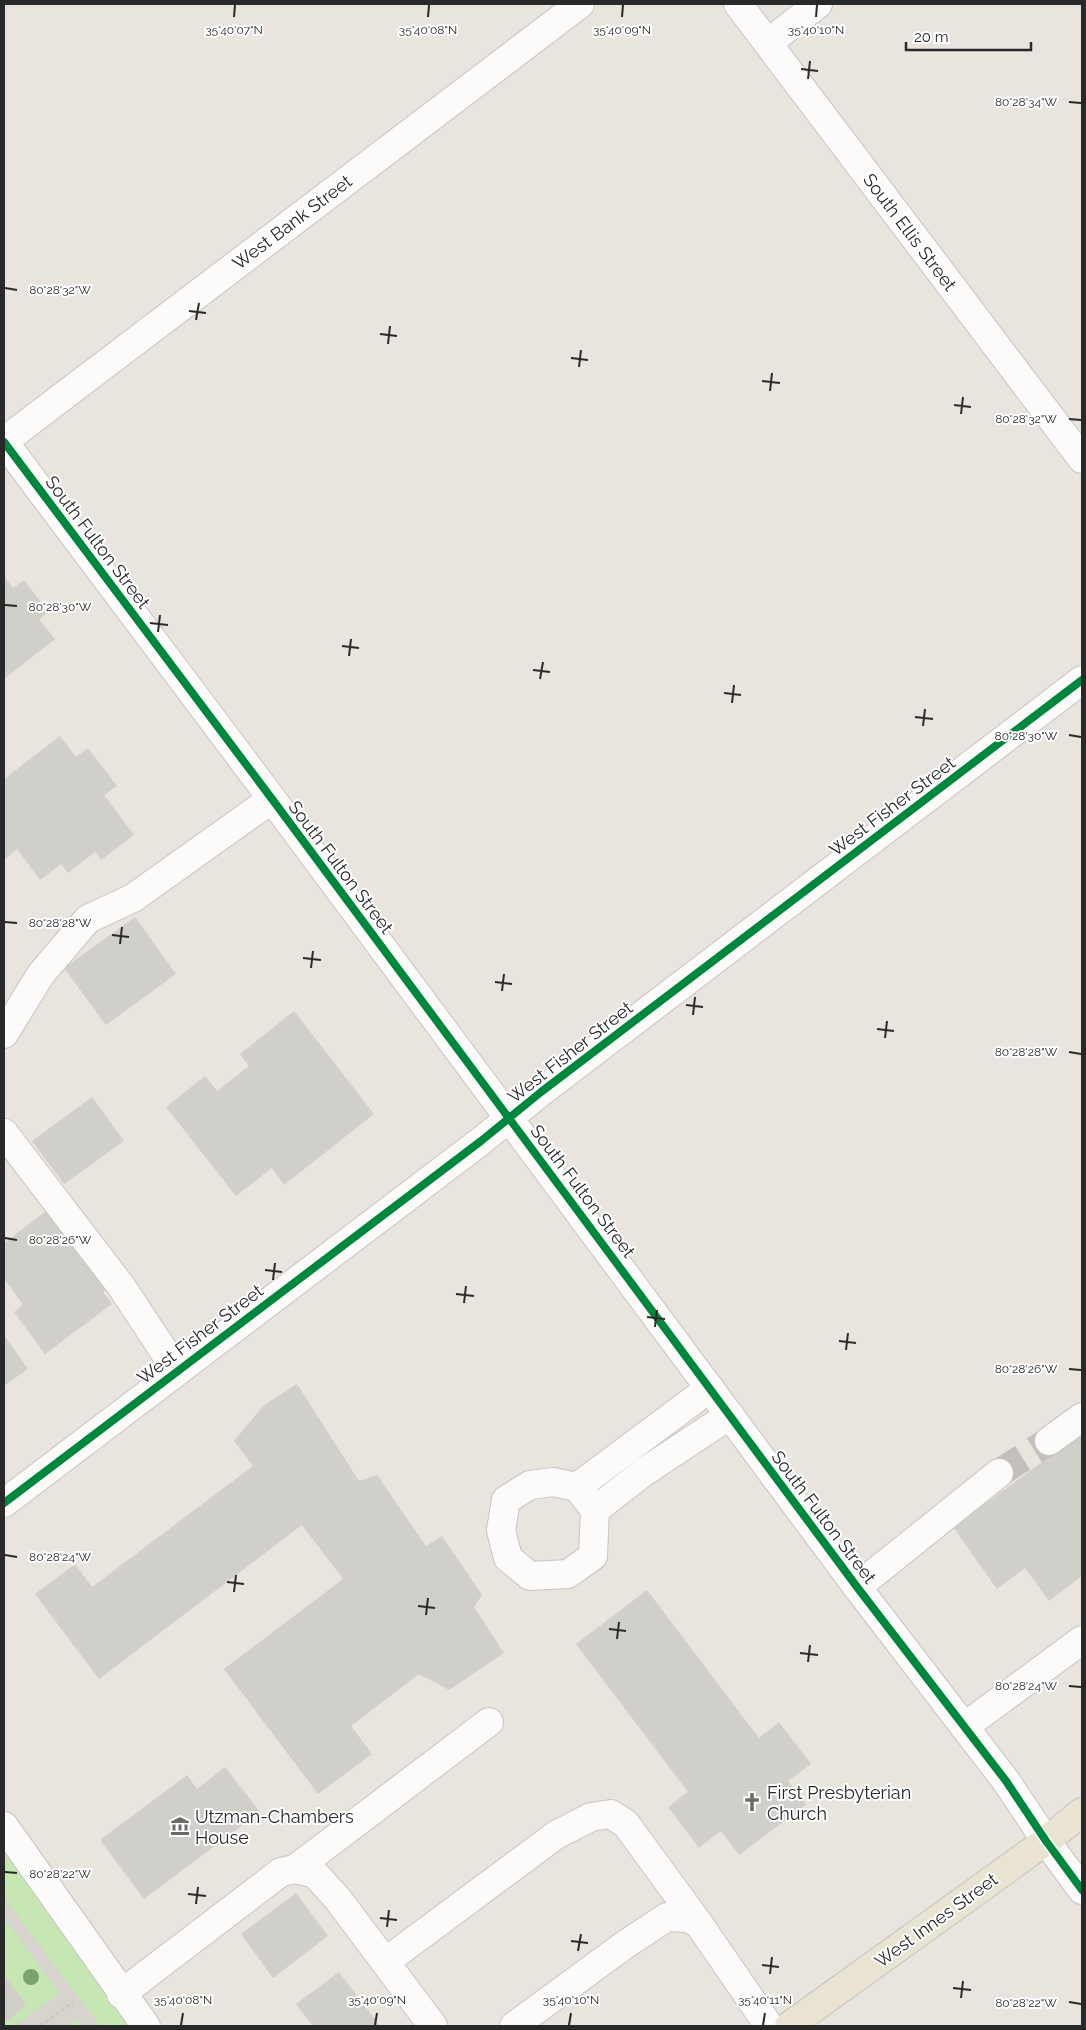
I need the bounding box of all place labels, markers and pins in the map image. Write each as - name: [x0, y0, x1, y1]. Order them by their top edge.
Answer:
- place label: First Presbyterian Church: [767, 1782, 911, 1824]
- church icon: First Presbyterian Church: [741, 1791, 763, 1813]
- place label: Utzman-Chambers House: [195, 1806, 354, 1848]
- museum icon: Utzman-Chambers House: [169, 1815, 191, 1837]

